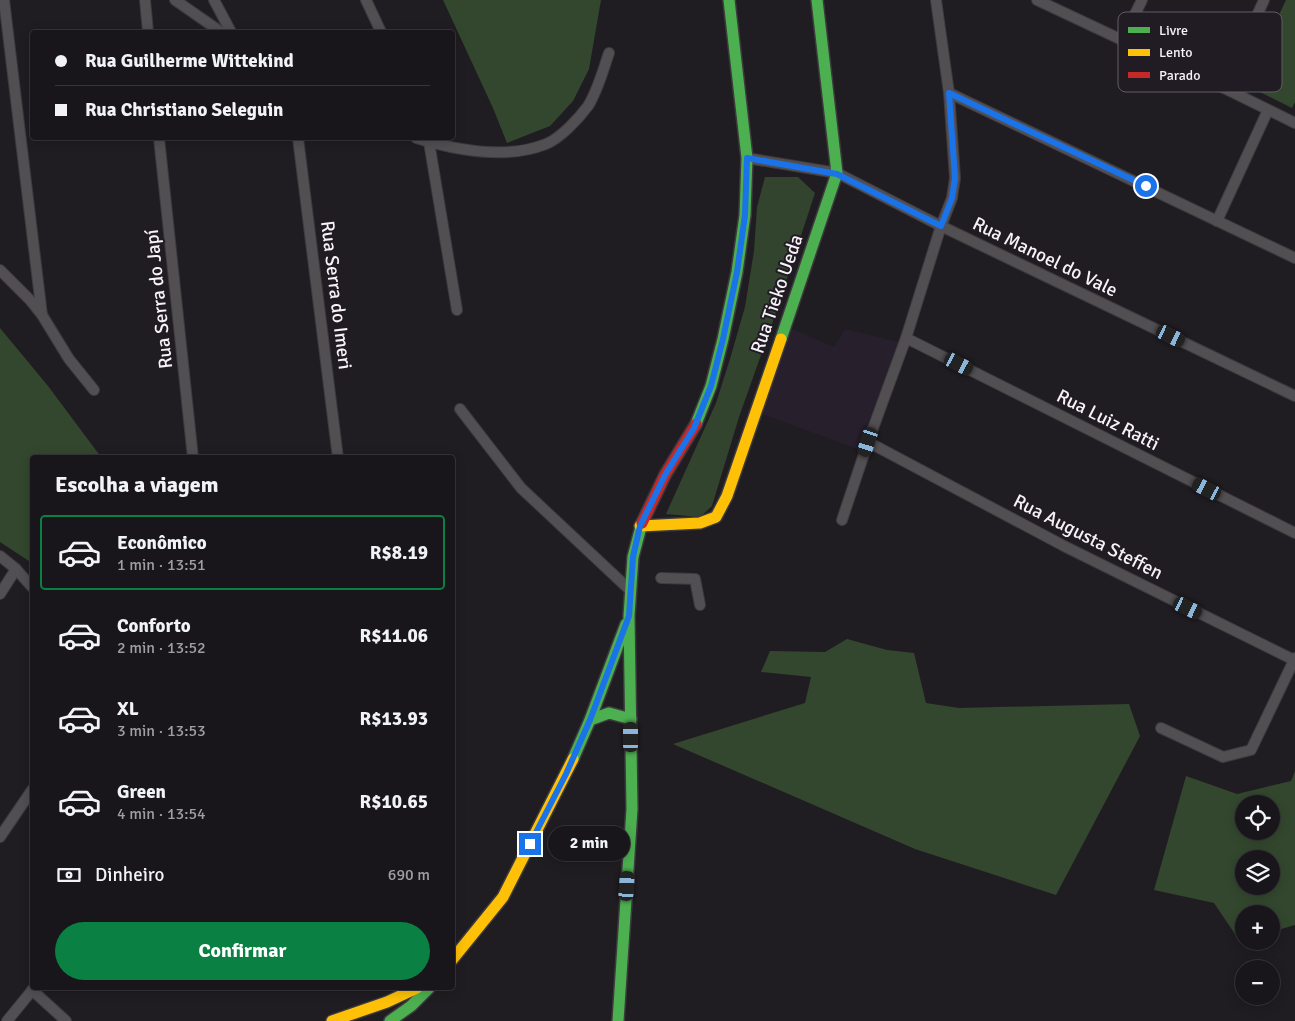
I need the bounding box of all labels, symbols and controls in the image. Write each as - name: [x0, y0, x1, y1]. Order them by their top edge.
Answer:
- legend: [1118, 12, 1282, 92]
- text: Livre: [1159, 22, 1188, 39]
- text: Lento: [1159, 44, 1193, 61]
- text: Rua Guilherme Wittekind: [85, 49, 294, 73]
- text: Parado: [1159, 67, 1201, 84]
- text: Rua Christiano Seleguin: [85, 98, 283, 122]
- route start: [1135, 175, 1157, 197]
- street label: Rua Manoel do Vale: [969, 211, 1121, 303]
- street label: Rua Serra do Imeri: [315, 219, 357, 371]
- street label: Rua Serra do Japí: [140, 227, 178, 370]
- street label: Rua Tieko Ueda: [745, 231, 809, 357]
- car: [1154, 323, 1187, 349]
- car: [942, 351, 975, 377]
- street label: Rua Luiz Ratti: [1053, 384, 1163, 456]
- car: [856, 425, 879, 459]
- text: Escolha a viagem: [55, 471, 219, 498]
- car: [1190, 476, 1223, 502]
- street label: Rua Augusta Steffen: [1009, 489, 1167, 585]
- icon: car: [57, 530, 102, 575]
- text: Econômico: [117, 531, 207, 555]
- text: R$8.19: [370, 541, 428, 565]
- text: 1 min · 13:51: [117, 555, 206, 575]
- car: [1171, 595, 1204, 621]
- icon: car: [57, 613, 102, 658]
- text: Conforto: [117, 614, 191, 638]
- text: R$11.06: [360, 624, 428, 648]
- text: 2 min · 13:52: [117, 638, 206, 658]
- icon: car: [57, 696, 102, 741]
- text: XL: [117, 697, 139, 721]
- text: R$13.93: [360, 707, 428, 731]
- text: 3 min · 13:53: [117, 721, 206, 741]
- car: [623, 722, 638, 752]
- icon: car: [57, 779, 102, 824]
- text: Green: [117, 780, 166, 804]
- text: R$10.65: [360, 790, 428, 814]
- map controls: [1235, 795, 1280, 1005]
- button: locate: [1235, 795, 1280, 840]
- text: 4 min · 13:54: [117, 804, 206, 824]
- callout: 2 min: [548, 826, 630, 862]
- route end: [519, 833, 541, 855]
- text: 2 min: [570, 833, 608, 853]
- button: layers: [1235, 850, 1280, 895]
- icon: cash: [55, 861, 83, 889]
- text: Dinheiro: [95, 863, 164, 887]
- text: 690 m: [388, 865, 430, 885]
- car: [618, 871, 635, 901]
- button: +: [1235, 905, 1280, 950]
- button: Confirmar: [55, 922, 430, 980]
- button: −: [1235, 960, 1280, 1005]

